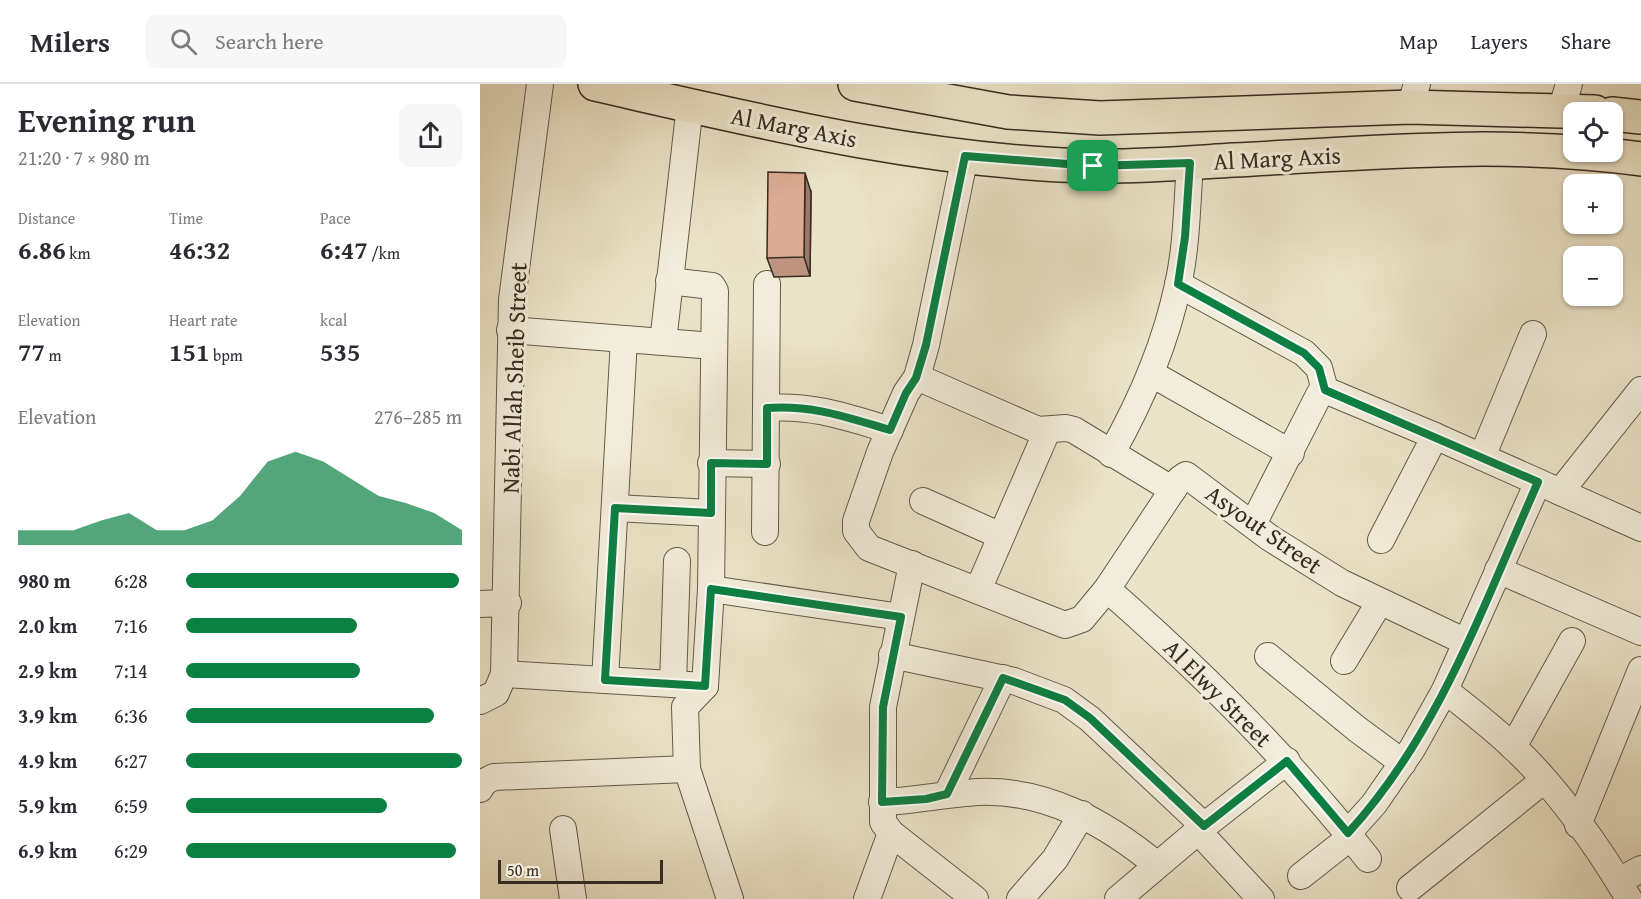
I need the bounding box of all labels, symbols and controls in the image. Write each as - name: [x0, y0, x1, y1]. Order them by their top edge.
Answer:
- search box: [146, 14, 566, 68]
- text: Milers: [30, 21, 110, 62]
- icon: search: [167, 25, 200, 58]
- text: Search here: [215, 25, 324, 57]
- text: Map: [1399, 26, 1438, 57]
- text: Layers: [1471, 26, 1528, 57]
- text: Share: [1561, 26, 1611, 57]
- text: Evening run: [18, 96, 195, 144]
- street label: Al Marg Axis: [728, 98, 860, 156]
- map controls: [1563, 102, 1623, 306]
- button: locate: [1563, 102, 1623, 162]
- button: share: [399, 104, 462, 167]
- street label: Al Marg Axis: [1212, 137, 1342, 179]
- pin: [1067, 140, 1118, 191]
- text: 21:20 · 7 × 980 m: [18, 143, 150, 172]
- icon: arrive: [1076, 149, 1109, 182]
- button: +: [1563, 174, 1623, 234]
- text: Distance: [18, 206, 75, 230]
- text: Time: [169, 206, 203, 230]
- text: Pace: [320, 206, 351, 230]
- text: 6.86: [18, 230, 66, 269]
- text: 46:32: [169, 230, 230, 269]
- text: 6:47: [320, 230, 368, 269]
- text: km: [66, 241, 90, 265]
- text: /km: [368, 241, 400, 265]
- button: −: [1563, 246, 1623, 306]
- street label: Nabi Allah Sheib Street: [492, 261, 536, 494]
- text: Elevation: [18, 308, 81, 332]
- text: Heart rate: [169, 308, 238, 332]
- text: kcal: [320, 308, 347, 332]
- text: 77: [18, 332, 45, 371]
- text: 151: [169, 332, 209, 371]
- text: 535: [320, 332, 360, 371]
- text: m: [45, 343, 62, 367]
- text: bpm: [209, 343, 243, 367]
- text: Elevation: [18, 402, 96, 431]
- text: 276–285 m: [374, 402, 462, 431]
- street label: Asyout Street: [1199, 476, 1330, 582]
- text: 980 m: [18, 566, 71, 595]
- text: 6:28: [114, 566, 148, 595]
- text: 2.0 km: [18, 611, 77, 640]
- text: 7:16: [114, 611, 148, 640]
- street label: Al Elwy Street: [1156, 631, 1280, 755]
- text: 2.9 km: [18, 656, 77, 685]
- text: 7:14: [114, 656, 148, 685]
- text: 3.9 km: [18, 701, 77, 730]
- text: 6:36: [114, 701, 148, 730]
- text: 4.9 km: [18, 746, 77, 775]
- text: 6:27: [114, 746, 148, 775]
- text: 5.9 km: [18, 791, 77, 820]
- text: 6:59: [114, 791, 148, 820]
- text: 6.9 km: [18, 836, 77, 865]
- text: 6:29: [114, 836, 148, 865]
- scale bar: [498, 857, 663, 884]
- text: 50 m: [507, 858, 539, 882]

